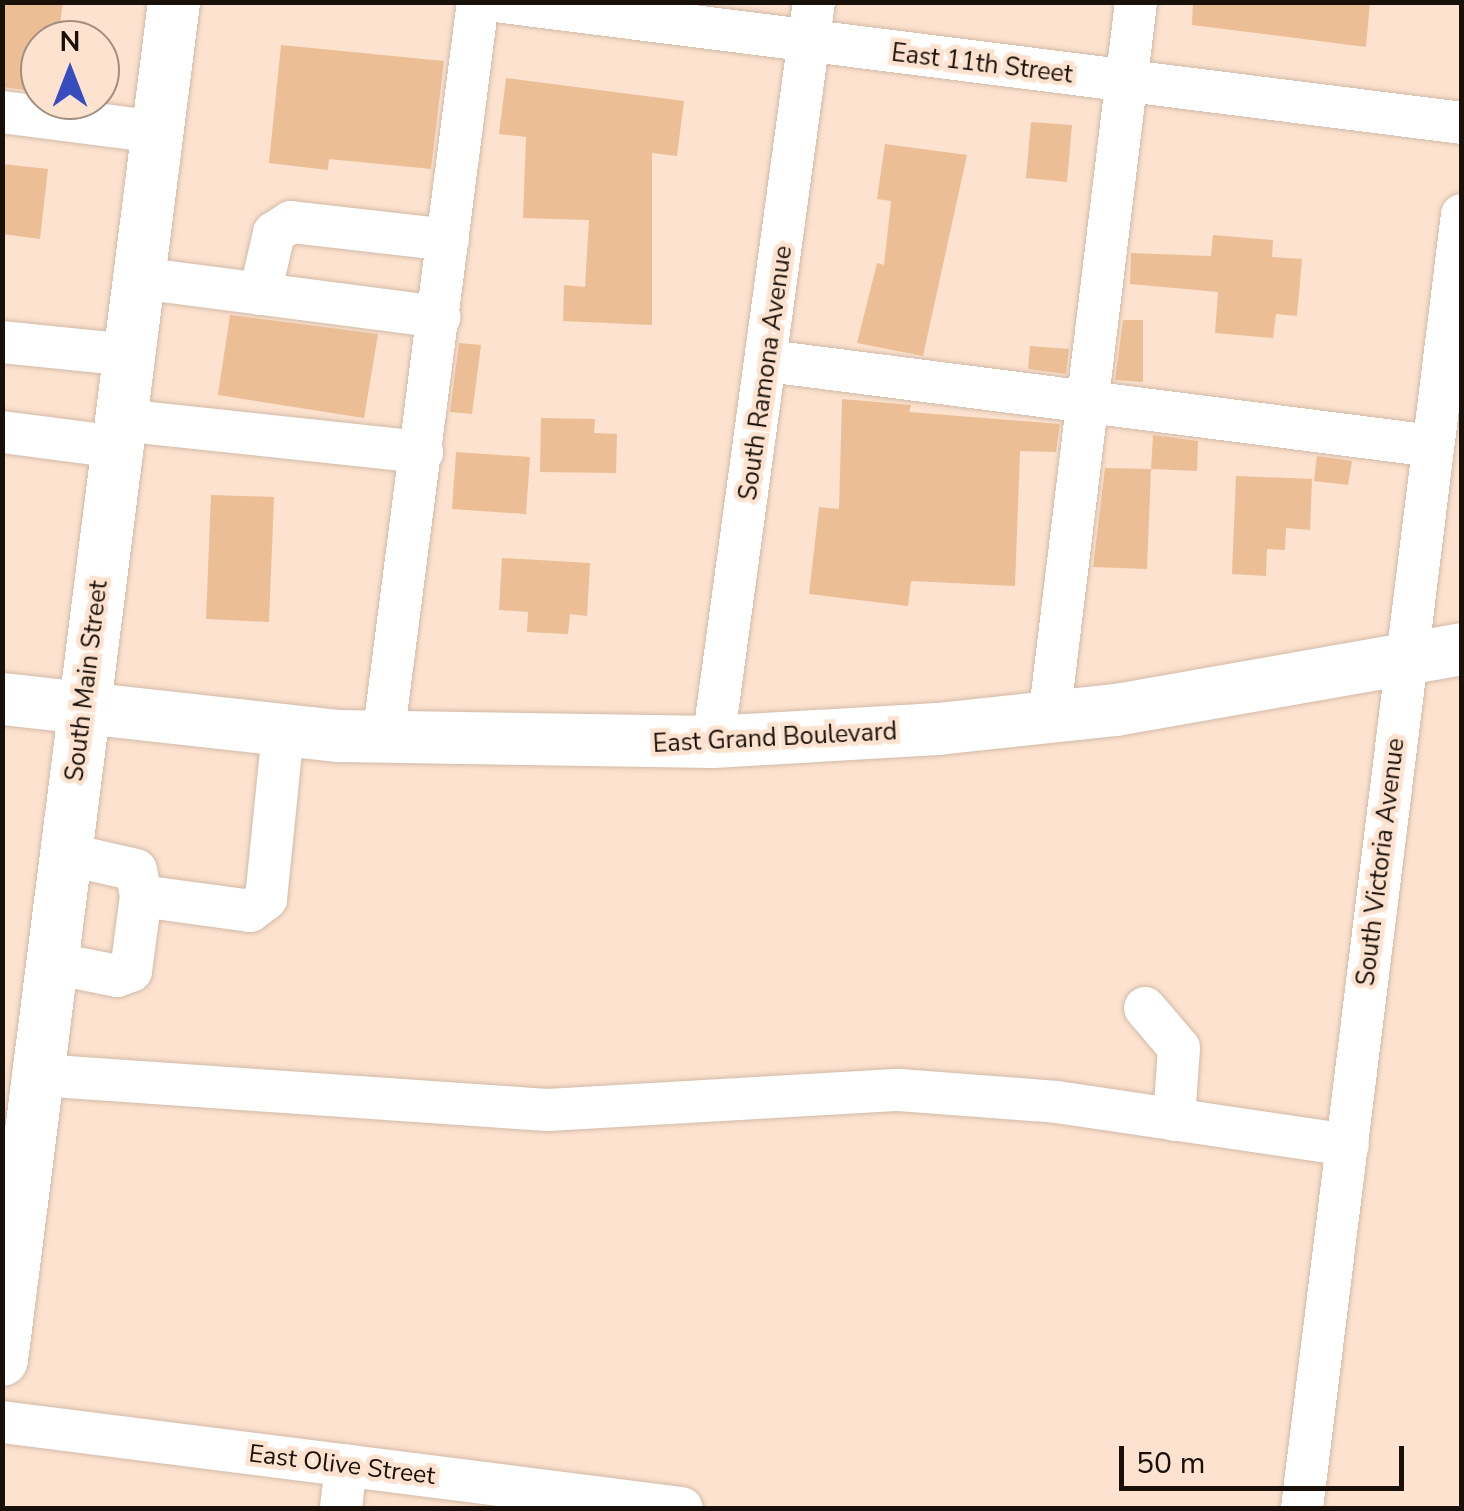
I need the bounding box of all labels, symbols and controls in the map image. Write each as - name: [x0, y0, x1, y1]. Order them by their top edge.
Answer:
- north arrow: [20, 20, 120, 120]
- text: N: [60, 23, 80, 61]
- street label: East 11th Street: [890, 38, 1074, 90]
- street label: South Ramona Avenue: [733, 244, 799, 502]
- street label: South Main Street: [60, 579, 114, 783]
- street label: East Grand Boulevard: [652, 717, 898, 759]
- street label: South Victoria Avenue: [1351, 736, 1411, 988]
- scale bar: [1124, 1426, 1409, 1488]
- street label: East Olive Street: [247, 1439, 437, 1491]
- text: 50 m: [1136, 1443, 1205, 1484]

